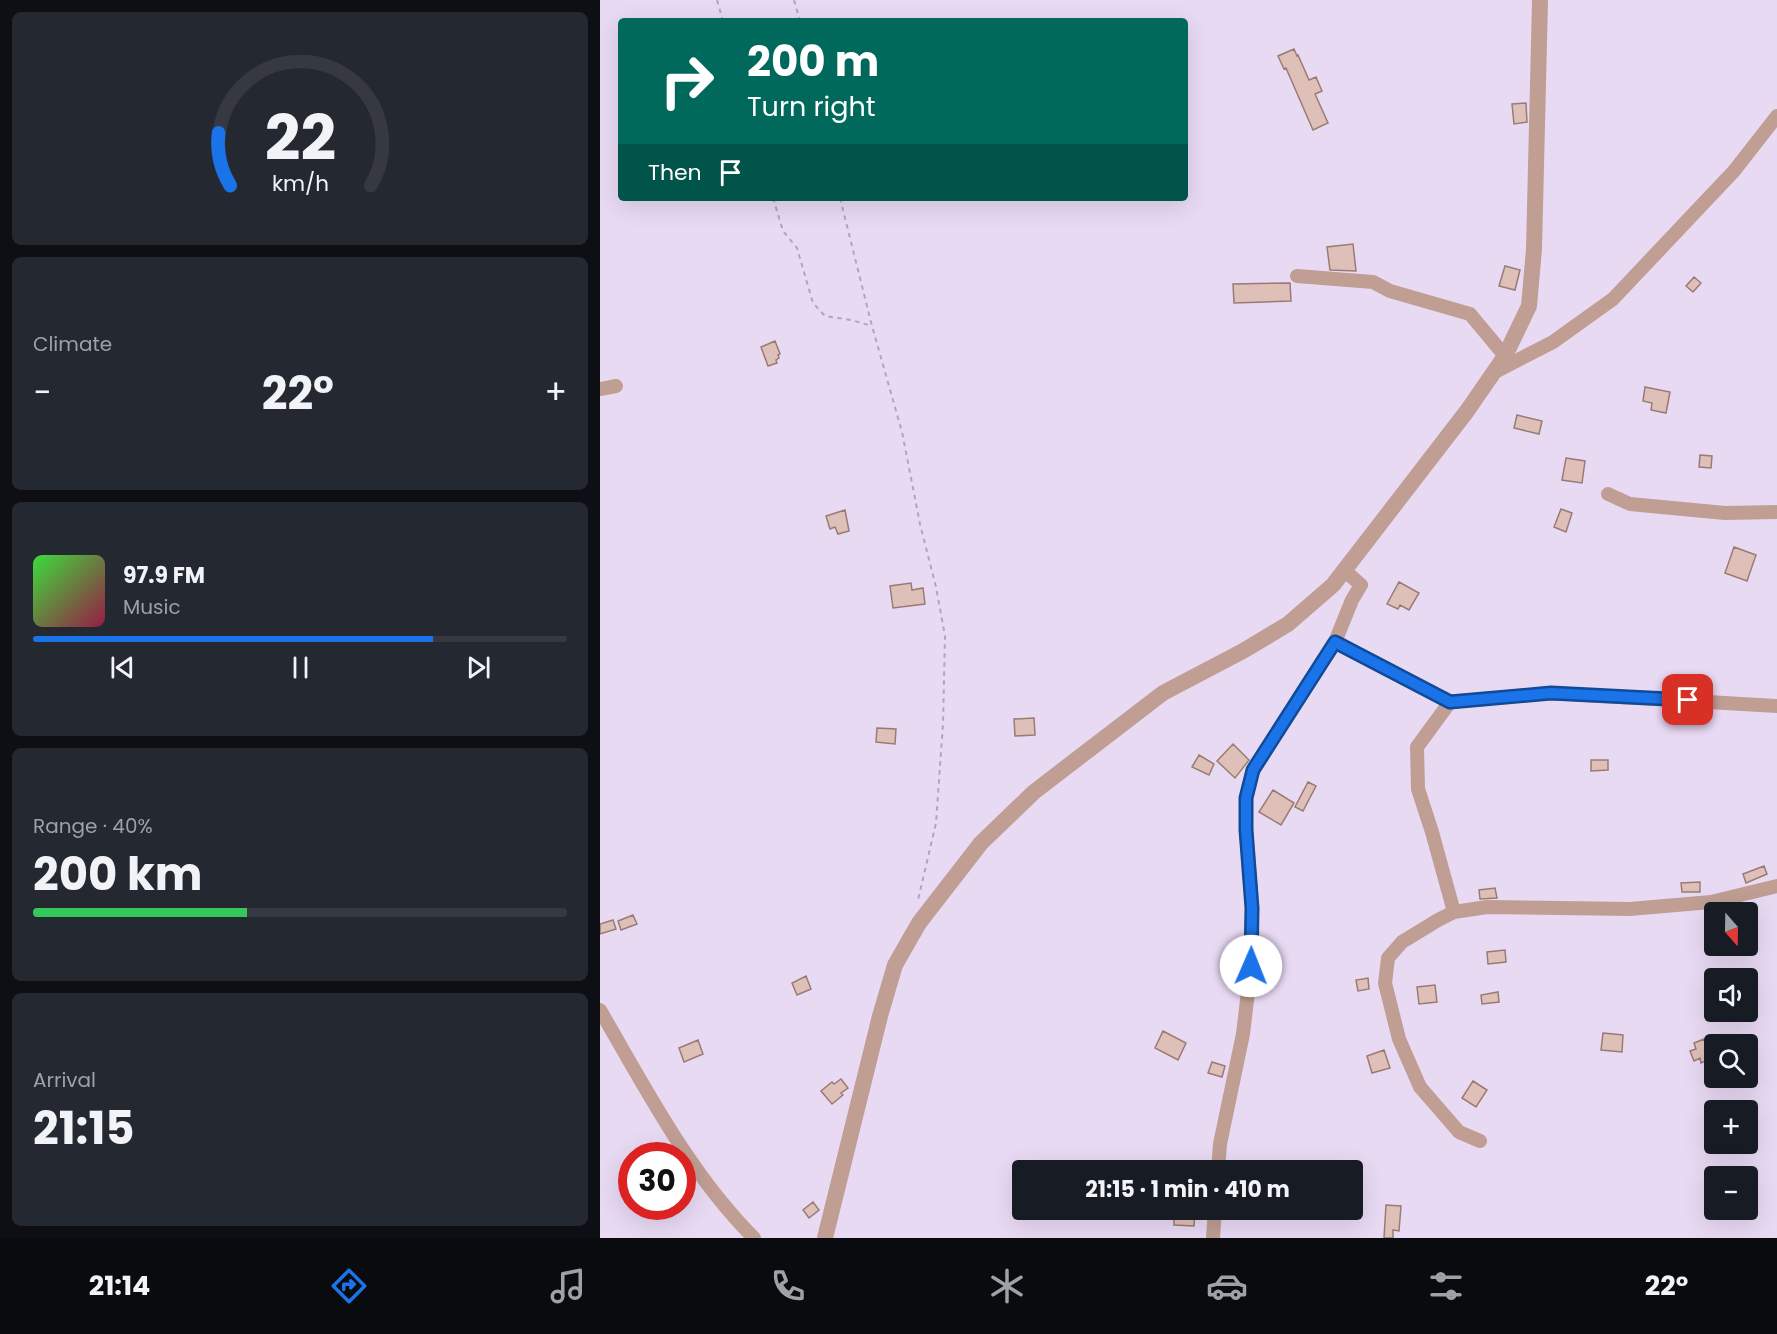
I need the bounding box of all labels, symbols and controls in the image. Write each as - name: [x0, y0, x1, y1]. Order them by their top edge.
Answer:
- text: 200 m: [747, 32, 879, 91]
- icon: right: [648, 42, 726, 120]
- text: Turn right: [747, 88, 876, 125]
- text: 22: [264, 94, 336, 182]
- icon: arrive: [714, 156, 747, 189]
- text: Then: [648, 157, 702, 188]
- text: km/h: [271, 168, 329, 199]
- text: Climate: [33, 330, 112, 358]
- text: 22°: [262, 362, 334, 425]
- text: −: [33, 369, 51, 416]
- text: +: [544, 369, 567, 416]
- text: 97.9 FM: [123, 560, 205, 591]
- text: Music: [123, 593, 181, 621]
- icon: previous: [106, 651, 139, 684]
- icon: pause: [284, 651, 317, 684]
- icon: next: [462, 651, 495, 684]
- pin: [1662, 674, 1713, 725]
- icon: arrive: [1671, 683, 1704, 716]
- text: Range · 40%: [33, 812, 153, 840]
- text: 200 km: [33, 843, 202, 906]
- north arrow: [1704, 902, 1758, 956]
- map controls: [1704, 902, 1758, 1220]
- position arrow: [1219, 934, 1283, 998]
- button: sound: [1704, 968, 1758, 1022]
- button: search: [1704, 1034, 1758, 1088]
- text: Arrival: [33, 1066, 96, 1094]
- text: 21:15: [33, 1097, 135, 1160]
- button: +: [1704, 1100, 1758, 1154]
- speed limit sign: 30: [618, 1142, 696, 1220]
- button: −: [1704, 1166, 1758, 1220]
- text: 21:15 · 1 min · 410 m: [1085, 1174, 1290, 1205]
- icon: directions: [328, 1265, 370, 1307]
- icon: music: [547, 1265, 589, 1307]
- icon: phone: [767, 1265, 809, 1307]
- icon: climate: [986, 1265, 1028, 1307]
- icon: car: [1206, 1265, 1248, 1307]
- icon: filters: [1425, 1265, 1467, 1307]
- text: 21:14: [89, 1267, 150, 1304]
- text: 22°: [1645, 1267, 1688, 1304]

